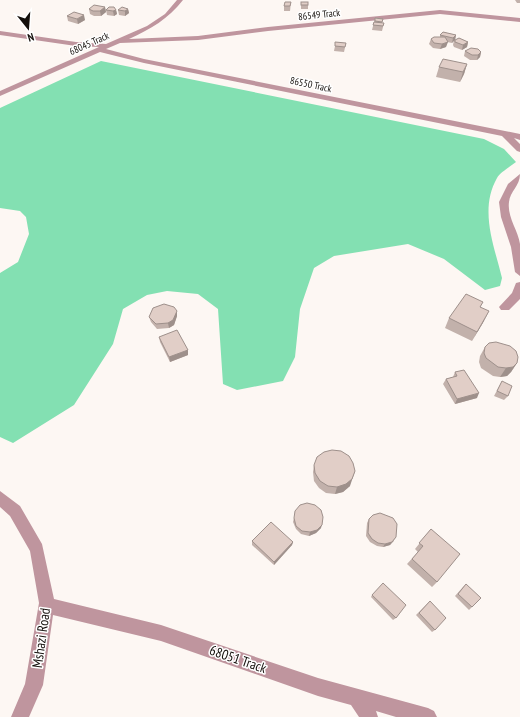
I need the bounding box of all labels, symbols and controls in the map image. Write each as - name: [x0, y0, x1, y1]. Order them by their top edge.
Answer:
- street label: 86549 Track: [297, 6, 341, 23]
- north arrow: [8, 8, 48, 48]
- street label: 68045 Track: [67, 29, 111, 58]
- text: N: [26, 30, 36, 45]
- street label: 86550 Track: [289, 74, 333, 95]
- street label: Mshazi Road: [28, 607, 54, 669]
- street label: 68051 Track: [207, 641, 269, 677]

